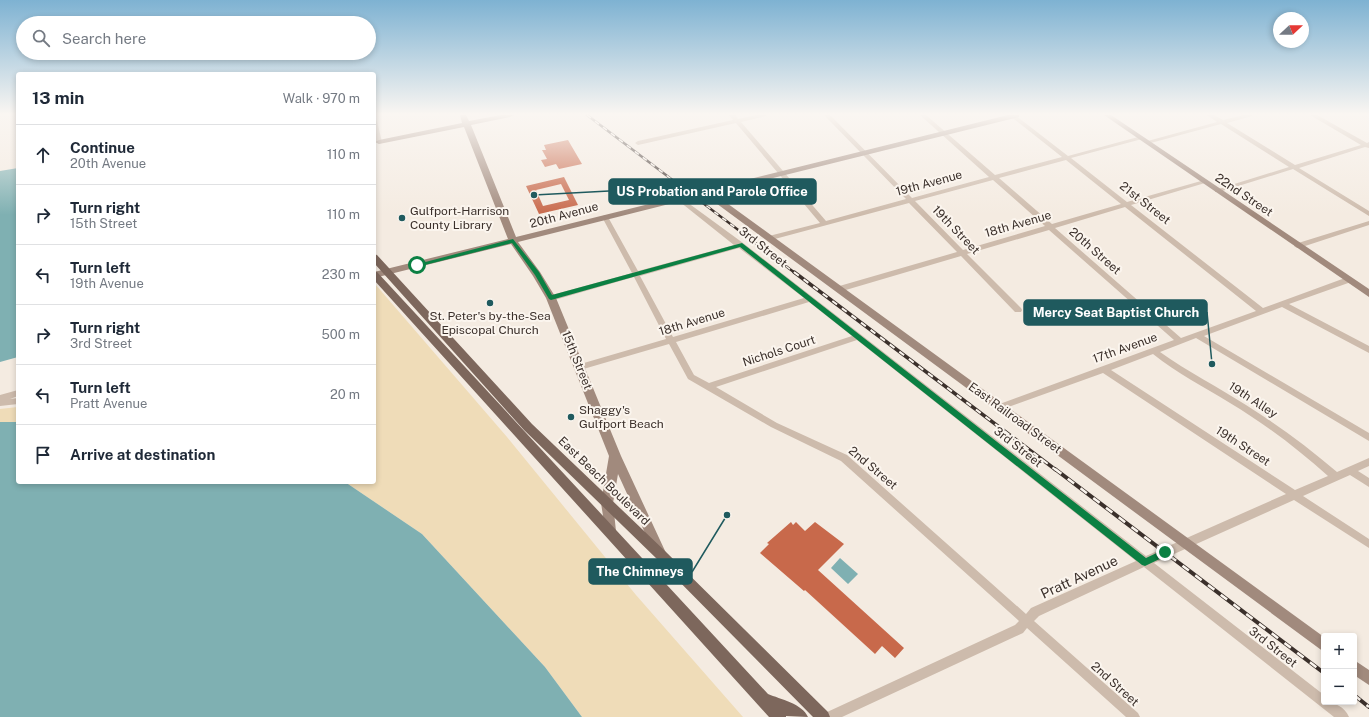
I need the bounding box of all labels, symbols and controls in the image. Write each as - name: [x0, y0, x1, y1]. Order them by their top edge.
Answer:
- north arrow: [1273, 12, 1309, 48]
- search box: [16, 16, 376, 60]
- icon: search: [30, 27, 52, 49]
- text: Search here: [62, 30, 146, 47]
- text: 13 min: [32, 88, 84, 108]
- text: Walk · 970 m: [283, 91, 360, 106]
- text: Continue: [70, 139, 135, 156]
- icon: ahead: [32, 144, 54, 166]
- text: 110 m: [327, 147, 360, 162]
- text: 20th Avenue: [70, 156, 146, 171]
- street label: 19th Avenue: [894, 167, 964, 199]
- street label: 22nd Street: [1213, 171, 1276, 220]
- callout: US Probation and Parole Office: [609, 179, 816, 204]
- street label: 21st Street: [1117, 179, 1173, 227]
- text: US Probation and Parole Office: [616, 184, 808, 199]
- text: Turn right: [70, 199, 140, 216]
- street label: 20th Avenue: [528, 199, 600, 231]
- street label: 19th Street: [929, 203, 983, 257]
- icon: right: [32, 204, 54, 226]
- place label: Gulfport-Harrison County Library: [410, 204, 509, 232]
- text: 110 m: [327, 207, 360, 222]
- street label: 18th Avenue: [983, 208, 1053, 240]
- marker: Gulfport-Harrison County Library: [397, 213, 407, 223]
- text: 15th Street: [70, 216, 137, 231]
- street label: 3rd Street: [736, 224, 790, 270]
- street label: 20th Street: [1066, 225, 1124, 278]
- route start: [408, 256, 426, 274]
- text: Turn left: [70, 259, 131, 276]
- icon: left: [32, 264, 54, 286]
- text: 230 m: [322, 267, 360, 282]
- text: 19th Avenue: [70, 276, 144, 291]
- marker: St. Peter's by-the-Sea Episcopal Church: [485, 298, 495, 308]
- callout: Mercy Seat Baptist Church: [1024, 300, 1207, 325]
- street label: 18th Avenue: [657, 305, 727, 339]
- text: Mercy Seat Baptist Church: [1033, 305, 1199, 320]
- place label: St. Peter's by-the-Sea Episcopal Church: [429, 309, 551, 337]
- text: Turn right: [70, 319, 140, 336]
- icon: right: [32, 324, 54, 346]
- text: 500 m: [321, 327, 360, 342]
- street label: 15th Street: [559, 329, 595, 392]
- street label: 17th Avenue: [1091, 330, 1159, 366]
- street label: Nichols Court: [741, 333, 818, 369]
- text: 3rd Street: [70, 336, 132, 351]
- text: Turn left: [70, 379, 131, 396]
- street label: East Railroad Street: [966, 379, 1065, 457]
- street label: 19th Alley: [1226, 379, 1280, 421]
- icon: left: [32, 384, 54, 406]
- text: 20 m: [330, 387, 360, 402]
- text: Pratt Avenue: [70, 396, 147, 411]
- place label: Shaggy's Gulfport Beach: [579, 403, 664, 431]
- marker: Shaggy's Gulfport Beach: [566, 412, 576, 422]
- street label: 19th Street: [1213, 423, 1273, 469]
- street label: 3rd Street: [991, 424, 1045, 470]
- street label: East Beach Boulevard: [555, 434, 653, 528]
- icon: arrive: [32, 444, 54, 466]
- street label: 2nd Street: [846, 444, 900, 493]
- text: Arrive at destination: [70, 446, 215, 463]
- route end: [1156, 543, 1174, 561]
- street label: Pratt Avenue: [1038, 552, 1120, 602]
- callout: The Chimneys: [589, 559, 692, 584]
- text: The Chimneys: [596, 564, 684, 579]
- street label: 3rd Street: [1246, 624, 1300, 670]
- map controls: [1321, 633, 1357, 705]
- button: +: [1321, 633, 1357, 669]
- street label: 2nd Street: [1088, 659, 1142, 709]
- button: −: [1321, 669, 1357, 705]

